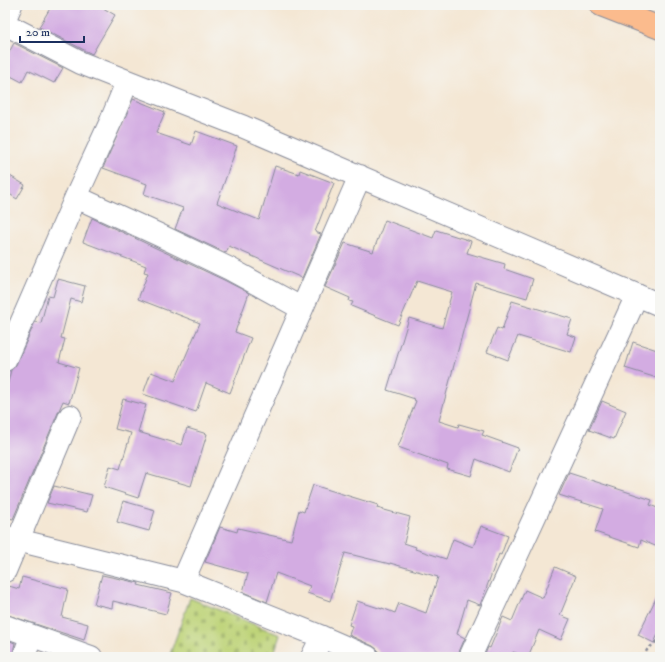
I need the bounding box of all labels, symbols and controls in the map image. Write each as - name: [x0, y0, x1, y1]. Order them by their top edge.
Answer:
- scale bar: [20, 18, 84, 44]
- text: 20 m: [26, 25, 50, 40]

